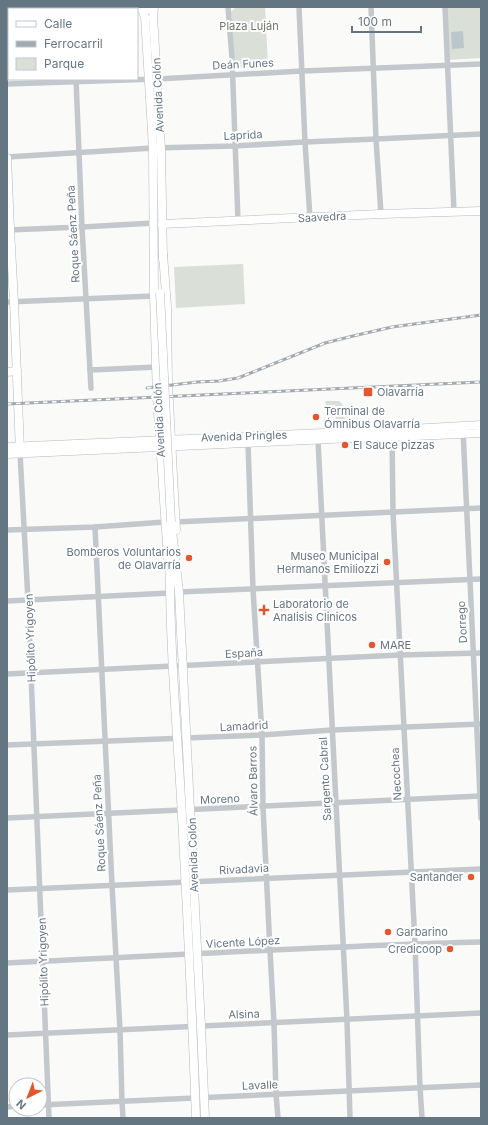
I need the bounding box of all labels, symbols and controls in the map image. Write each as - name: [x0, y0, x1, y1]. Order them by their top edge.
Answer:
- legend: [8, 8, 138, 80]
- scale bar: [352, 8, 421, 34]
- text: 100 m: [358, 14, 392, 29]
- text: Calle: [44, 16, 72, 31]
- park label: Plaza Luján: [219, 19, 279, 33]
- text: Ferrocarril: [44, 36, 103, 51]
- street label: Deán Funes: [212, 55, 274, 73]
- text: Parque: [44, 56, 84, 71]
- street label: Avenida Colón: [149, 57, 167, 133]
- street label: Laprida: [223, 127, 263, 143]
- street label: Roque Sáenz Peña: [63, 185, 83, 283]
- street label: Saavedra: [297, 209, 347, 225]
- street label: Avenida Colón: [150, 382, 168, 458]
- place label: Olavarría: [377, 385, 424, 399]
- marker: Olavarría: [362, 386, 374, 398]
- place label: Terminal de Ómnibus Olavarría: [324, 404, 420, 431]
- marker: Terminal de Ómnibus Olavarría: [311, 412, 321, 422]
- street label: Avenida Pringles: [201, 427, 288, 445]
- place label: El Sauce pizzas: [353, 438, 435, 452]
- marker: El Sauce pizzas: [340, 440, 350, 450]
- place label: Bomberos Voluntarios de Olavarría: [66, 545, 181, 572]
- place label: Museo Municipal Hermanos Emiliozzi: [277, 549, 379, 576]
- marker: Bomberos Voluntarios de Olavarría: [184, 553, 194, 563]
- marker: Museo Municipal Hermanos Emiliozzi: [382, 557, 392, 567]
- street label: Hipólito Yrigoyen: [21, 593, 39, 683]
- place label: Laboratorio de Analisis Clinicos: [273, 597, 357, 624]
- street label: Dorrego: [454, 600, 470, 644]
- marker: Laboratorio de Analisis Clinicos: [258, 604, 270, 616]
- place label: MARE: [380, 638, 411, 652]
- marker: MARE: [367, 640, 377, 650]
- street label: España: [225, 645, 263, 661]
- street label: Lamadrid: [219, 718, 269, 734]
- street label: Sargento Cabral: [316, 737, 334, 821]
- street label: Álvaro Barros: [245, 746, 261, 816]
- street label: Necochea: [388, 747, 404, 801]
- street label: Roque Sáenz Peña: [89, 774, 109, 872]
- street label: Moreno: [200, 791, 241, 807]
- street label: Avenida Colón: [185, 817, 201, 893]
- street label: Rivadavia: [219, 861, 269, 877]
- place label: Santander: [410, 870, 463, 884]
- marker: Santander: [466, 872, 476, 882]
- street label: Hipólito Yrigoyen: [34, 917, 52, 1007]
- place label: Garbarino: [396, 925, 448, 939]
- marker: Garbarino: [383, 927, 393, 937]
- street label: Vicente López: [206, 933, 280, 951]
- place label: Credicoop: [388, 942, 442, 956]
- marker: Credicoop: [445, 944, 455, 954]
- street label: Alsina: [228, 1006, 260, 1022]
- north arrow: [8, 1077, 48, 1117]
- street label: Lavalle: [242, 1077, 278, 1093]
- text: N: [14, 1096, 29, 1112]

